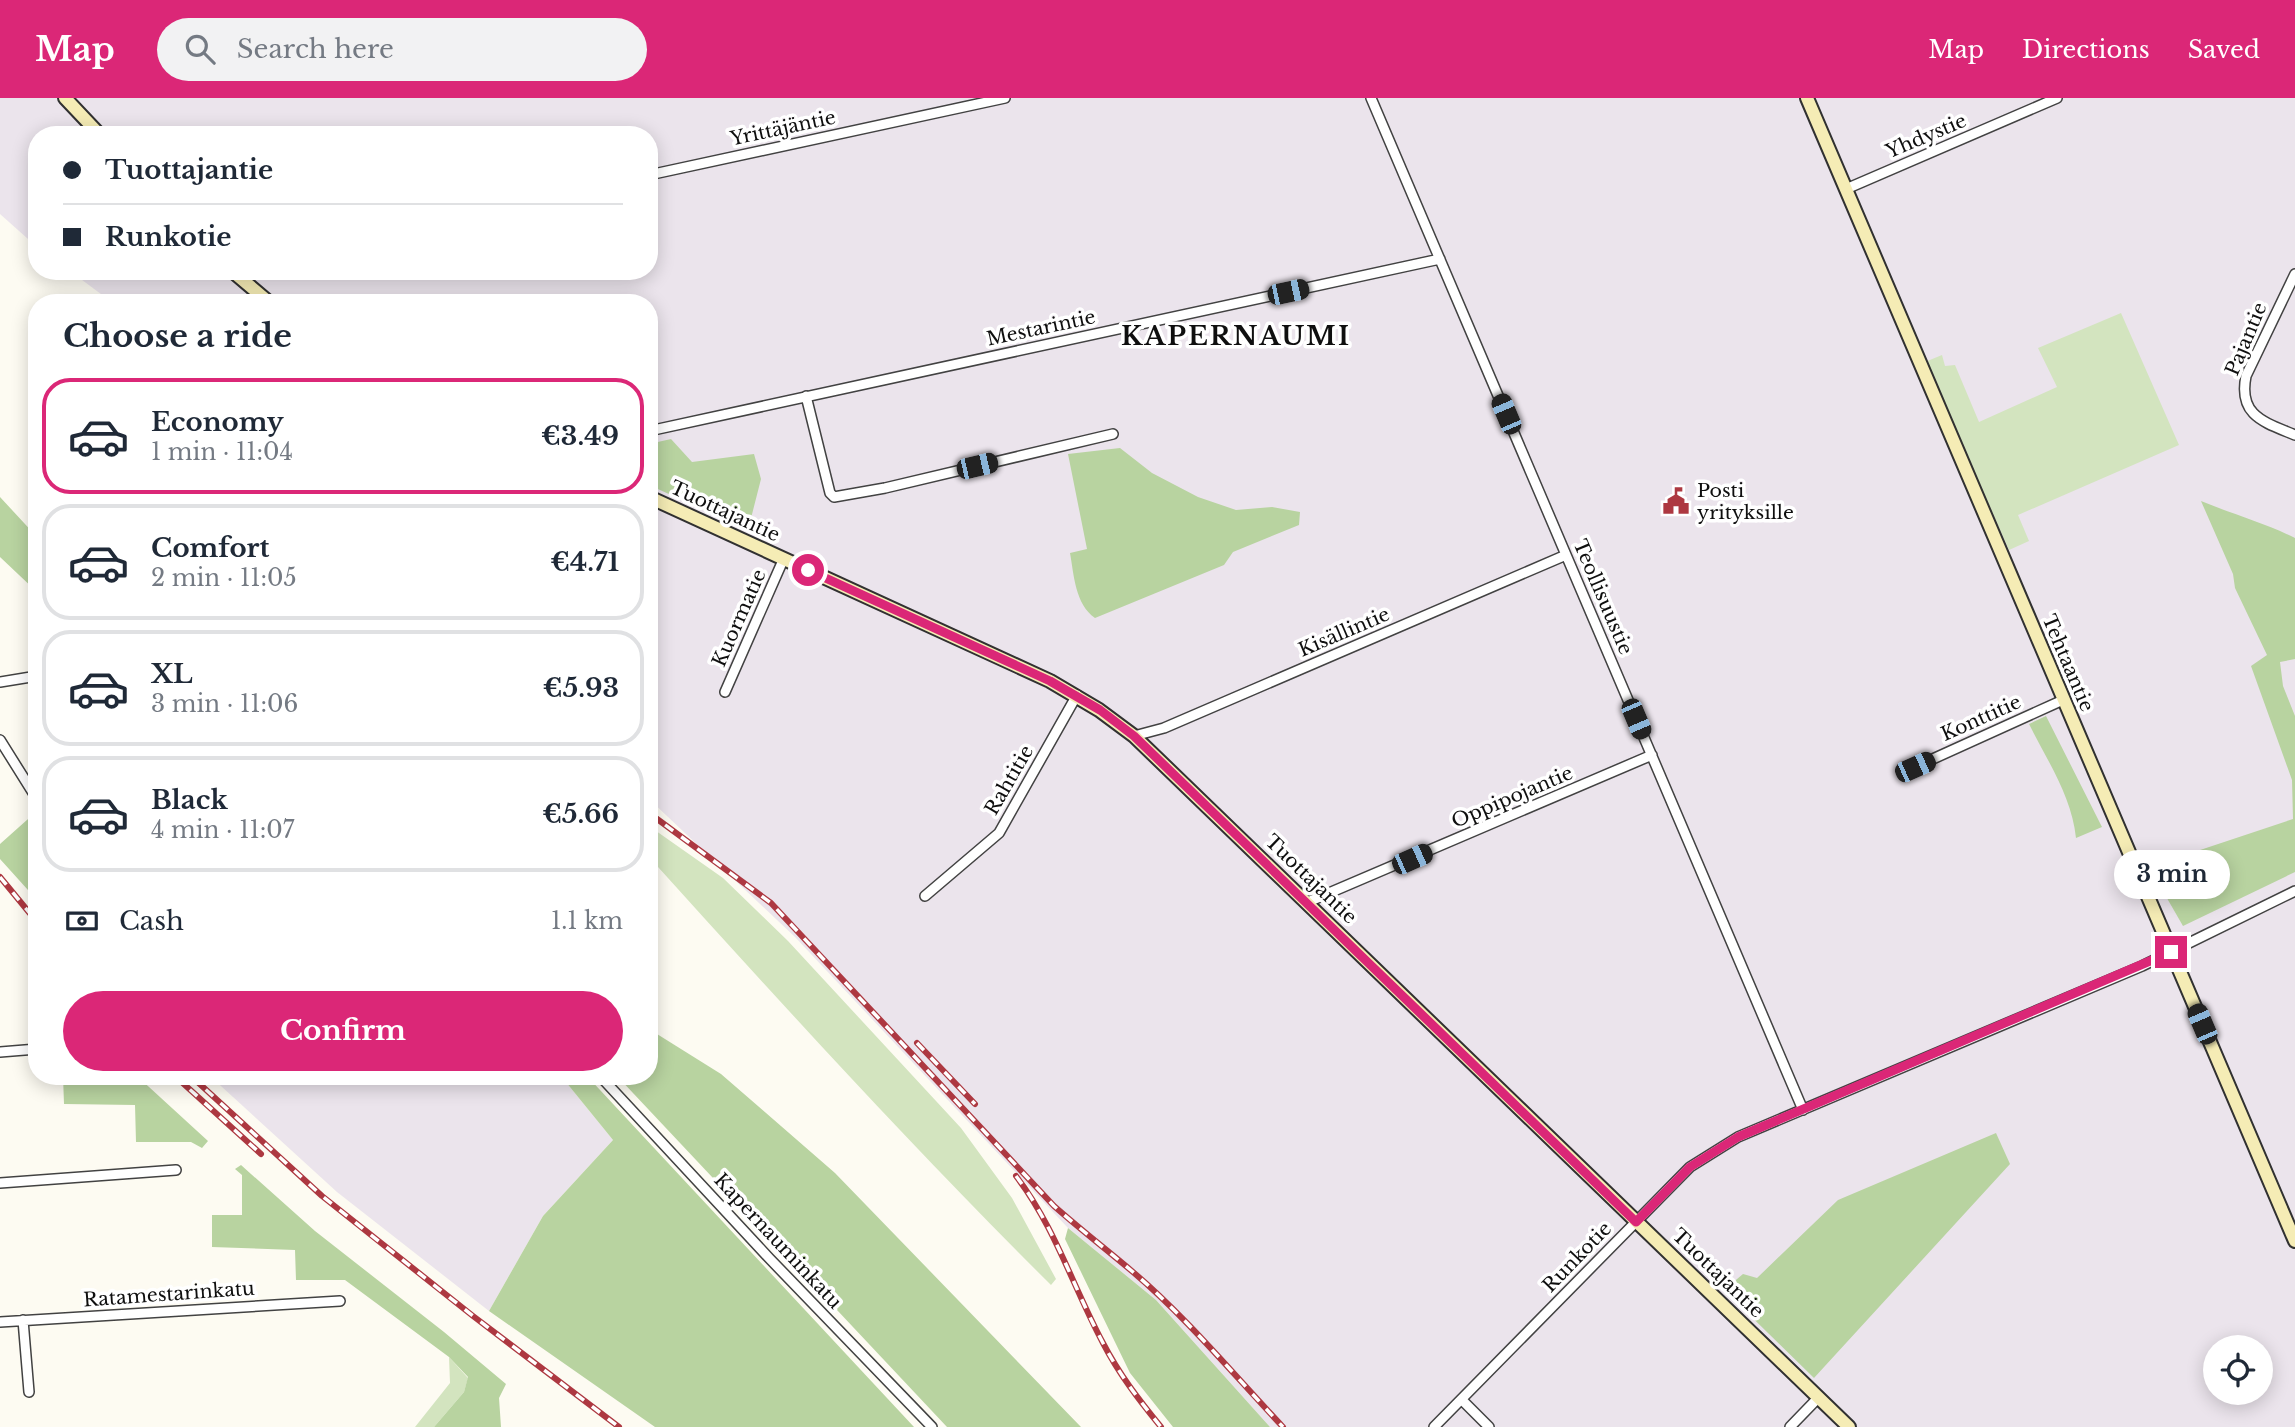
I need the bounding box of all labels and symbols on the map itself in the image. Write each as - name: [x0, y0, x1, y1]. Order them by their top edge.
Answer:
- street label: Yrittäjäntie: [727, 106, 838, 151]
- street label: Yhdystie: [1881, 109, 1970, 164]
- car: [1266, 277, 1311, 307]
- street label: Pajantie: [2220, 299, 2272, 379]
- street label: Mestarintie: [984, 305, 1098, 351]
- district label: KAPERNAUMI: [1121, 320, 1351, 352]
- car: [1489, 391, 1524, 437]
- car: [955, 451, 1000, 481]
- street label: Tuottajantie: [667, 476, 783, 546]
- place label: Posti yrityksille: [1697, 479, 1794, 524]
- public building icon: Posti yrityksille: [1661, 486, 1691, 516]
- street label: Teollisuustie: [1568, 536, 1638, 658]
- route start: [792, 554, 824, 586]
- street label: Kuormatie: [707, 566, 771, 670]
- street label: Kisällintie: [1295, 602, 1393, 662]
- street label: Tehtaantie: [2037, 611, 2099, 715]
- street label: Konttitie: [1937, 690, 2025, 746]
- car: [1619, 696, 1654, 742]
- street label: Rahtitie: [980, 741, 1038, 819]
- car: [1892, 749, 1939, 785]
- street label: Oppipojantie: [1448, 761, 1576, 833]
- street label: Tuottajantie: [1261, 830, 1361, 928]
- car: [1389, 841, 1436, 877]
- callout: 3 min: [2113, 850, 2229, 900]
- route end: [2155, 936, 2187, 968]
- car: [2185, 1001, 2220, 1047]
- street label: Kapernauminkatu: [709, 1169, 847, 1314]
- street label: Runkotie: [1538, 1217, 1616, 1297]
- street label: Tuottajantie: [1668, 1224, 1768, 1322]
- street label: Ratamestarinkatu: [83, 1277, 256, 1311]

